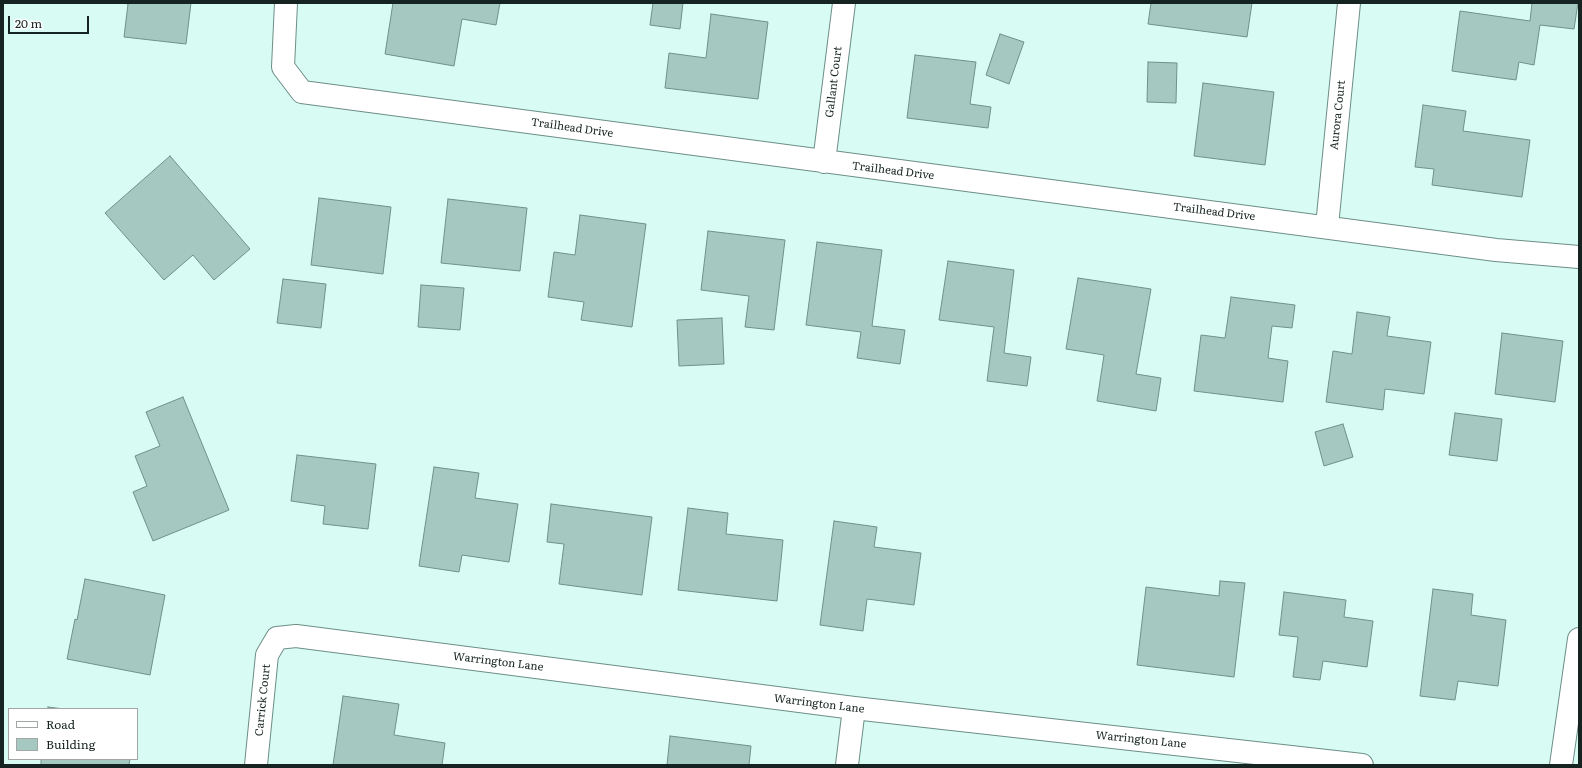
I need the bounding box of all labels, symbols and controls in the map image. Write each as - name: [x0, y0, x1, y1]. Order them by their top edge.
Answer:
- scale bar: [10, 8, 91, 34]
- text: 20 m: [15, 14, 42, 32]
- street label: Gallant Court: [823, 46, 845, 118]
- street label: Aurora Court: [1328, 79, 1348, 151]
- street label: Trailhead Drive: [530, 116, 614, 140]
- street label: Trailhead Drive: [851, 159, 935, 183]
- street label: Trailhead Drive: [1172, 200, 1256, 224]
- street label: Warrington Lane: [452, 650, 544, 674]
- street label: Carrick Court: [253, 663, 273, 737]
- street label: Warrington Lane: [773, 692, 865, 716]
- legend: [8, 708, 138, 760]
- text: Road: [46, 715, 75, 733]
- street label: Warrington Lane: [1095, 729, 1187, 751]
- text: Building: [46, 735, 95, 753]

